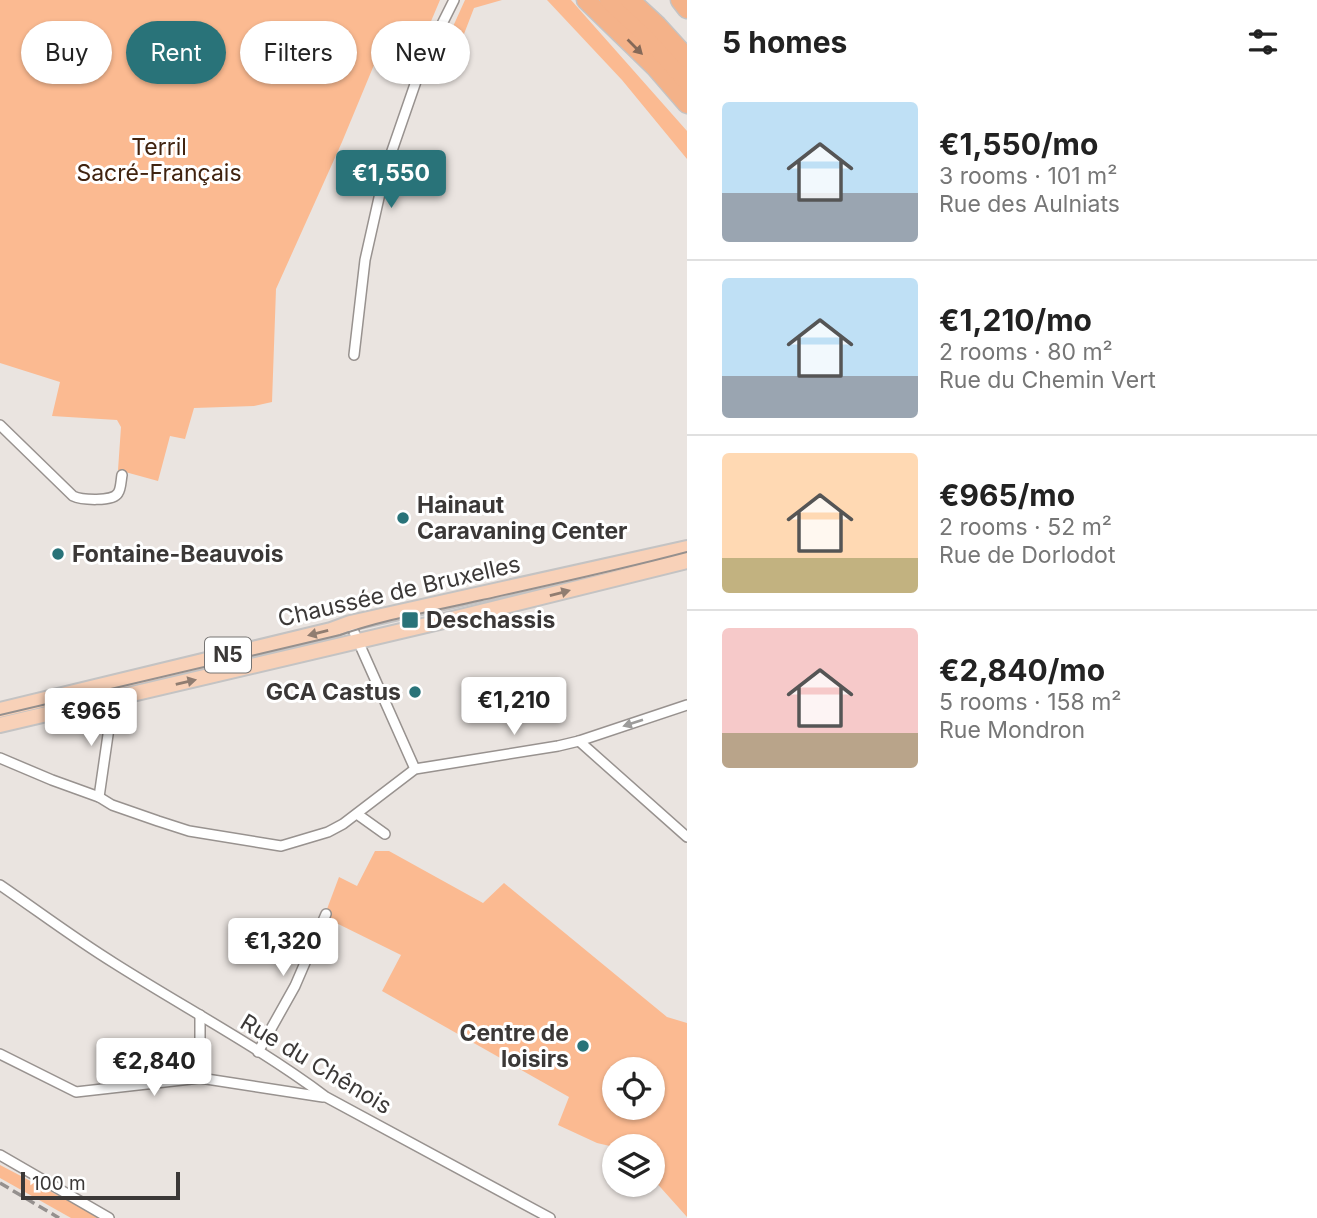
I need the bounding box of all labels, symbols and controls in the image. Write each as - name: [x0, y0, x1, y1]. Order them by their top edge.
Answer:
- chip: Buy: [21, 21, 112, 84]
- chip: Rent: [126, 21, 226, 84]
- chip: Filters: [240, 21, 357, 84]
- chip: New: [371, 21, 470, 84]
- icon: filters: [1244, 23, 1282, 61]
- text: 5 homes: [722, 24, 847, 60]
- one-way arrow: [627, 38, 643, 55]
- text: €1,550/mo: [939, 126, 1098, 162]
- icon: home: [778, 130, 862, 214]
- park label: Terril Sacré-Français: [76, 133, 242, 187]
- pin: €1,550: [334, 150, 448, 210]
- text: €1,550: [352, 159, 430, 187]
- text: 3 rooms · 101 m²: [939, 162, 1117, 190]
- text: Rue des Aulniats: [939, 190, 1120, 218]
- text: €1,210/mo: [939, 302, 1092, 338]
- icon: home: [778, 306, 862, 390]
- text: 2 rooms · 80 m²: [939, 338, 1113, 366]
- text: Rue du Chemin Vert: [939, 366, 1156, 394]
- text: €965/mo: [939, 477, 1075, 513]
- icon: home: [778, 481, 862, 565]
- place label: Hainaut Caravaning Center: [417, 491, 627, 545]
- marker: Hainaut Caravaning Center: [395, 510, 411, 526]
- text: 2 rooms · 52 m²: [939, 513, 1112, 541]
- place label: Fontaine-Beauvois: [72, 540, 284, 568]
- text: Rue de Dorlodot: [939, 541, 1115, 569]
- marker: Fontaine-Beauvois: [50, 546, 66, 562]
- street label: Chaussée de Bruxelles: [275, 549, 523, 633]
- one-way arrow: [549, 587, 571, 598]
- place label: Deschassis: [426, 606, 555, 634]
- marker: Deschassis: [400, 610, 420, 630]
- one-way arrow: [307, 628, 329, 639]
- road number: N5: [205, 638, 251, 672]
- text: €2,840/mo: [939, 652, 1105, 688]
- icon: home: [778, 656, 862, 740]
- one-way arrow: [175, 676, 197, 687]
- place label: GCA Castus: [266, 678, 401, 706]
- pin: €1,210: [457, 678, 571, 737]
- marker: GCA Castus: [407, 684, 423, 700]
- text: €1,210: [477, 686, 551, 714]
- pin: €965: [50, 688, 132, 748]
- text: 5 rooms · 158 m²: [939, 688, 1122, 716]
- text: €965: [61, 697, 121, 725]
- text: Rue Mondron: [939, 716, 1085, 744]
- one-way arrow: [622, 718, 643, 729]
- pin: €1,320: [226, 918, 340, 978]
- text: €1,320: [244, 927, 322, 955]
- street label: Rue du Chênois: [235, 1008, 397, 1120]
- place label: Centre de loisirs: [459, 1019, 569, 1073]
- pin: €2,840: [97, 1038, 211, 1098]
- marker: Centre de loisirs: [575, 1038, 591, 1054]
- text: €2,840: [112, 1047, 196, 1075]
- map controls: [602, 1057, 665, 1197]
- button: locate: [602, 1057, 665, 1120]
- button: layers: [602, 1134, 665, 1197]
- scale bar: [21, 1169, 180, 1201]
- text: 100 m: [32, 1172, 86, 1195]

